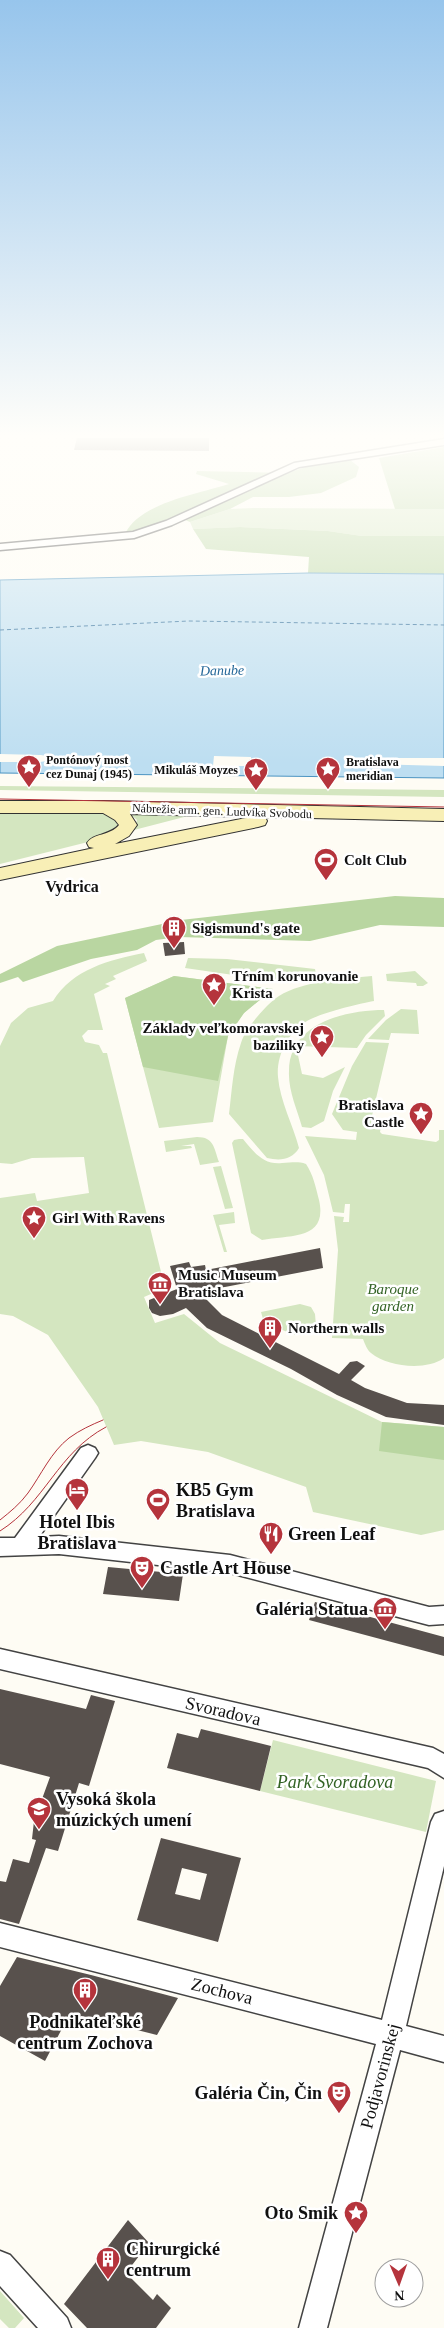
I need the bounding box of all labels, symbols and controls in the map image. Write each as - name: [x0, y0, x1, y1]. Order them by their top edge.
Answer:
- water label: Danube: [199, 663, 244, 678]
- place label: Pontónový most cez Dunaj (1945): [46, 753, 132, 781]
- place icon: Pontónový most cez Dunaj (1945): [16, 754, 42, 788]
- place label: Bratislava meridian: [346, 755, 399, 783]
- place icon: Bratislava meridian: [315, 756, 341, 790]
- place icon: Mikuláš Moyzes: [243, 757, 269, 791]
- place label: Mikuláš Moyzes: [154, 763, 238, 777]
- street label: Nábrežie arm. gen. Ludvíka Svobodu: [132, 801, 312, 821]
- sports icon: Colt Club: [313, 847, 339, 881]
- place label: Colt Club: [344, 852, 407, 868]
- district label: Vydrica: [45, 878, 99, 896]
- building icon: Sigismund's gate: [161, 915, 187, 949]
- place label: Sigismund's gate: [192, 920, 300, 936]
- place label: Tŕním korunovanie Krista: [232, 968, 359, 1001]
- place icon: Tŕním korunovanie Krista: [201, 972, 227, 1006]
- place label: Základy veľkomoravskej baziliky: [142, 1020, 304, 1053]
- place icon: Základy veľkomoravskej baziliky: [309, 1024, 335, 1058]
- place label: Bratislava Castle: [338, 1097, 404, 1130]
- place icon: Bratislava Castle: [408, 1101, 434, 1135]
- place icon: Girl With Ravens: [21, 1205, 47, 1239]
- place label: Girl With Ravens: [52, 1210, 165, 1226]
- place label: Music Museum Bratislava: [178, 1267, 277, 1300]
- museum icon: Music Museum Bratislava: [147, 1271, 173, 1305]
- park label: Baroque garden: [367, 1281, 419, 1314]
- building icon: Northern walls: [257, 1315, 283, 1349]
- place label: Northern walls: [288, 1320, 384, 1336]
- hotel icon: Hotel Ibis Bratislava: [64, 1477, 90, 1511]
- place label: KB5 Gym Bratislava: [176, 1480, 255, 1521]
- sports icon: KB5 Gym Bratislava: [145, 1487, 171, 1521]
- place label: Hotel Ibis Bratislava: [38, 1512, 117, 1553]
- restaurant icon: Green Leaf: [258, 1521, 284, 1555]
- place label: Green Leaf: [288, 1524, 376, 1544]
- theatre icon: Castle Art House: [129, 1555, 155, 1589]
- place label: Castle Art House: [160, 1558, 291, 1578]
- museum icon: Galéria Statua: [372, 1596, 398, 1630]
- place label: Galéria Statua: [256, 1599, 368, 1619]
- street label: Svoradova: [183, 1693, 263, 1729]
- park label: Park Svoradova: [276, 1772, 393, 1792]
- place label: Vysoká škola múzických umení: [56, 1789, 193, 1830]
- school or university icon: Vysoká škola múzických umení: [26, 1796, 52, 1830]
- street label: Zochova: [189, 1974, 255, 2008]
- building icon: Podnikateľské centrum Zochova: [72, 1977, 98, 2011]
- place label: Podnikateľské centrum Zochova: [17, 2012, 153, 2053]
- street label: Podjavorinskej: [356, 2021, 404, 2131]
- theatre icon: Galéria Čin, Čin: [326, 2080, 352, 2114]
- place label: Galéria Čin, Čin: [194, 2082, 322, 2103]
- place icon: Oto Smik: [343, 2200, 369, 2234]
- place label: Oto Smik: [264, 2203, 338, 2223]
- place label: Chirurgické centrum: [126, 2239, 220, 2280]
- building icon: Chirurgické centrum: [95, 2246, 121, 2280]
- north arrow: [374, 2258, 424, 2308]
- text: N: [394, 2288, 405, 2303]

